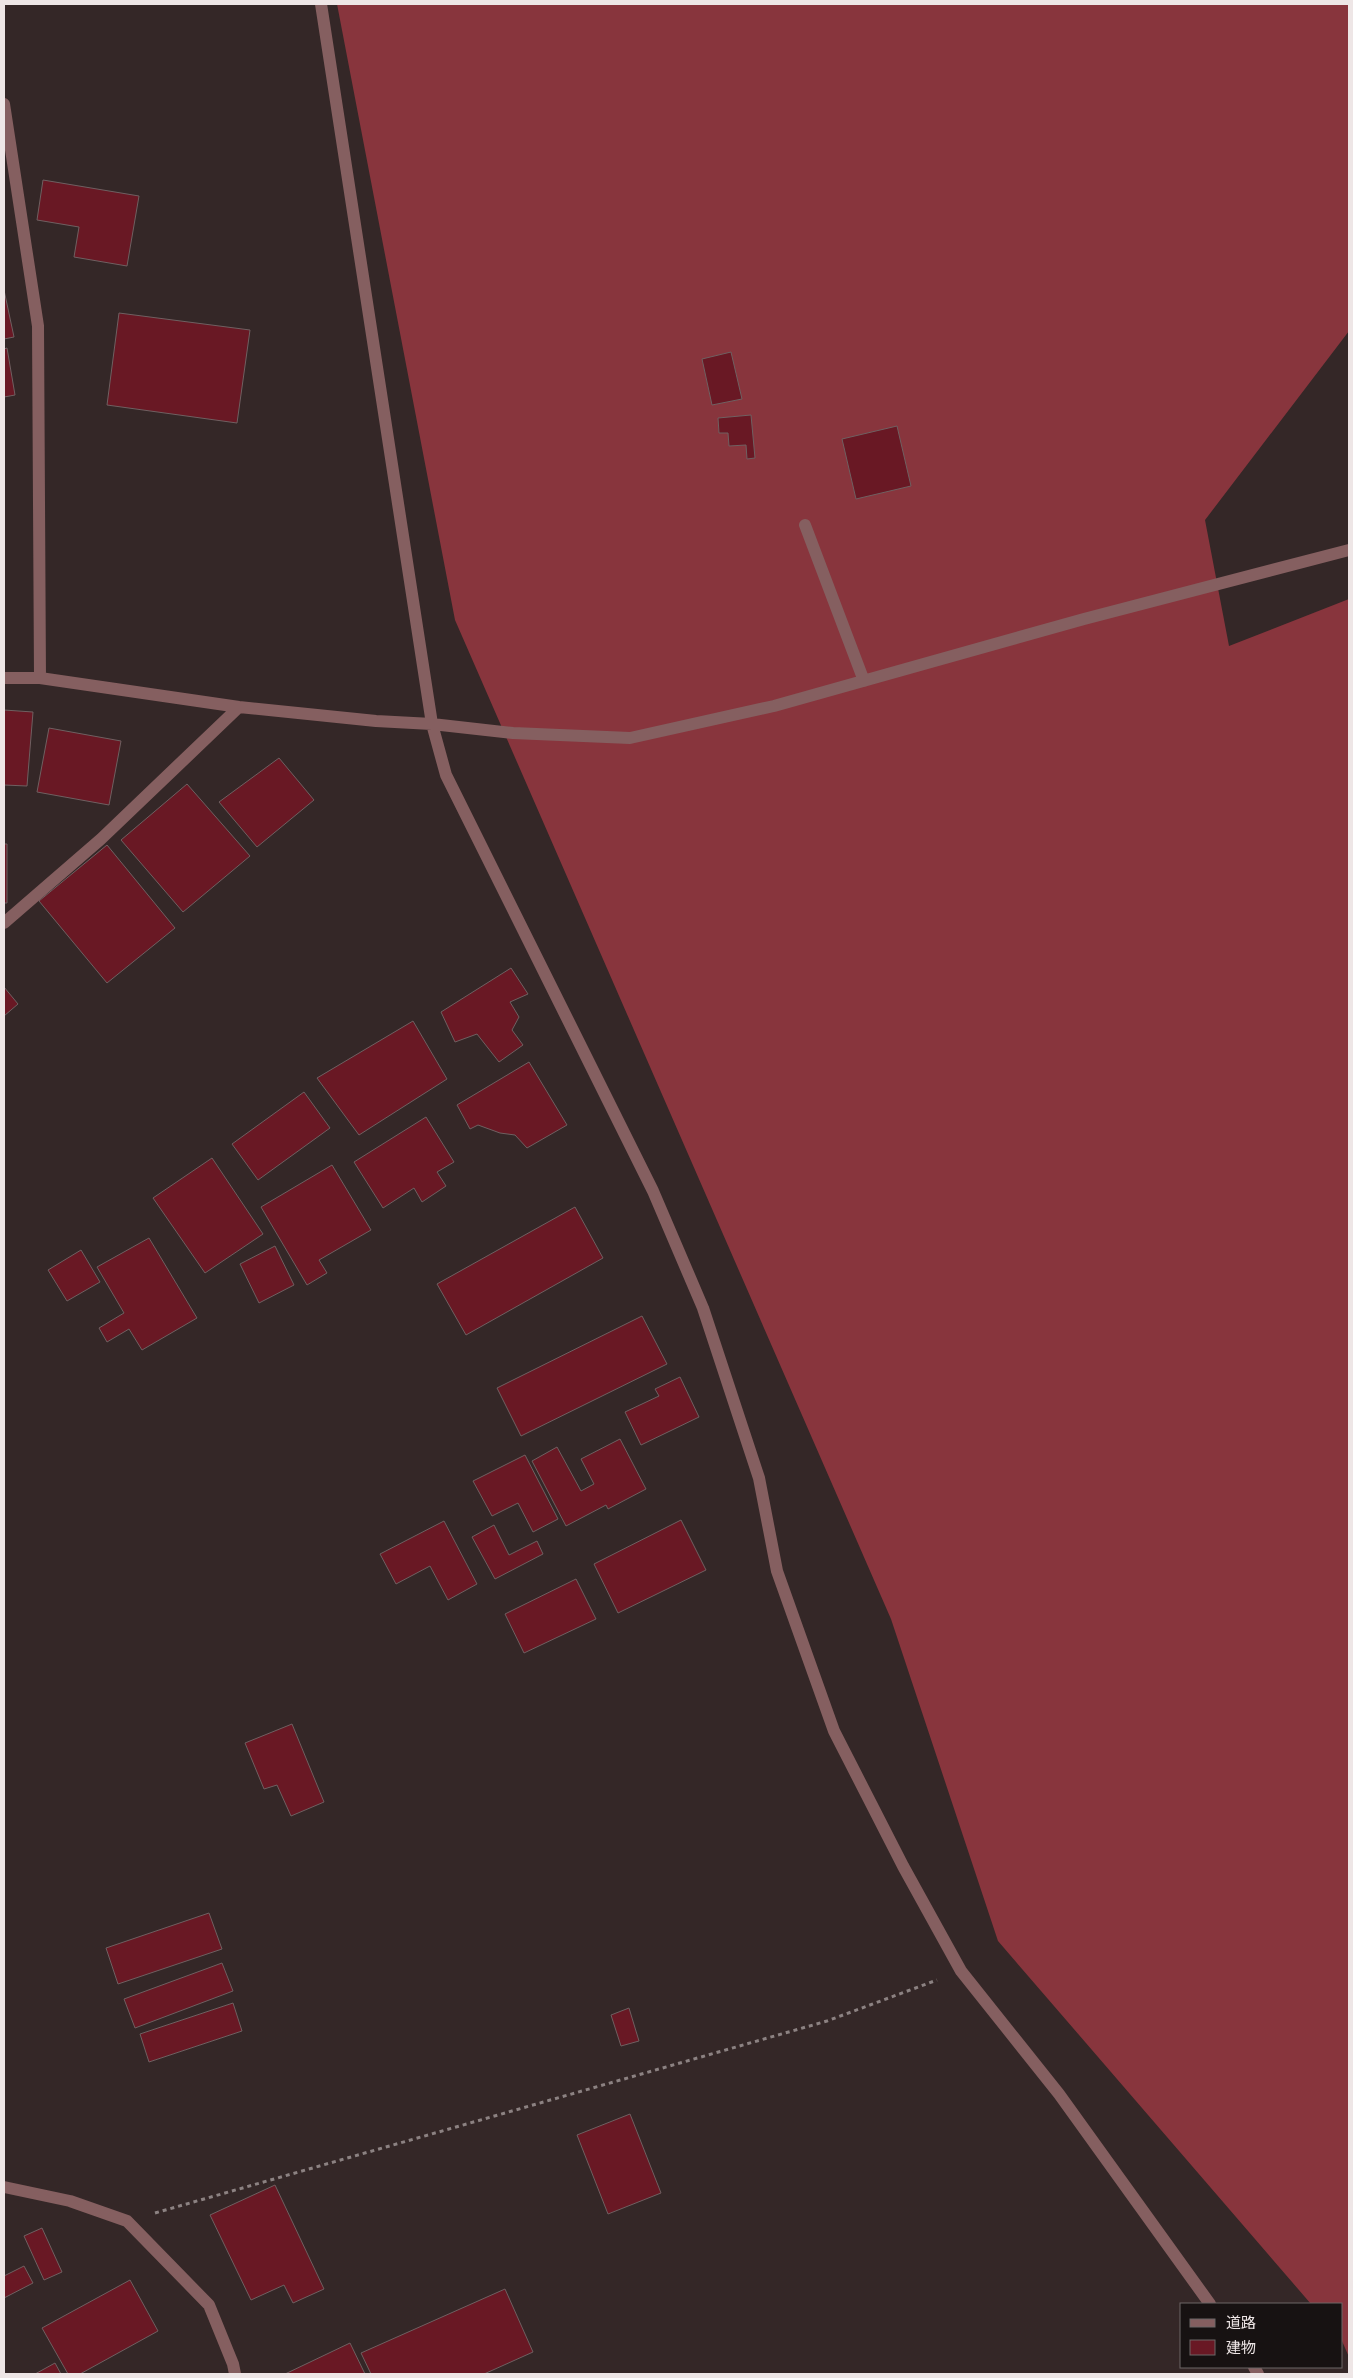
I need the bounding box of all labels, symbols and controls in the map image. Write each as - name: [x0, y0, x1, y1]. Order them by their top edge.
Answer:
- legend: [1180, 2303, 1343, 2368]
- text: 道路: [1226, 2314, 1256, 2332]
- text: 建物: [1226, 2339, 1256, 2357]

